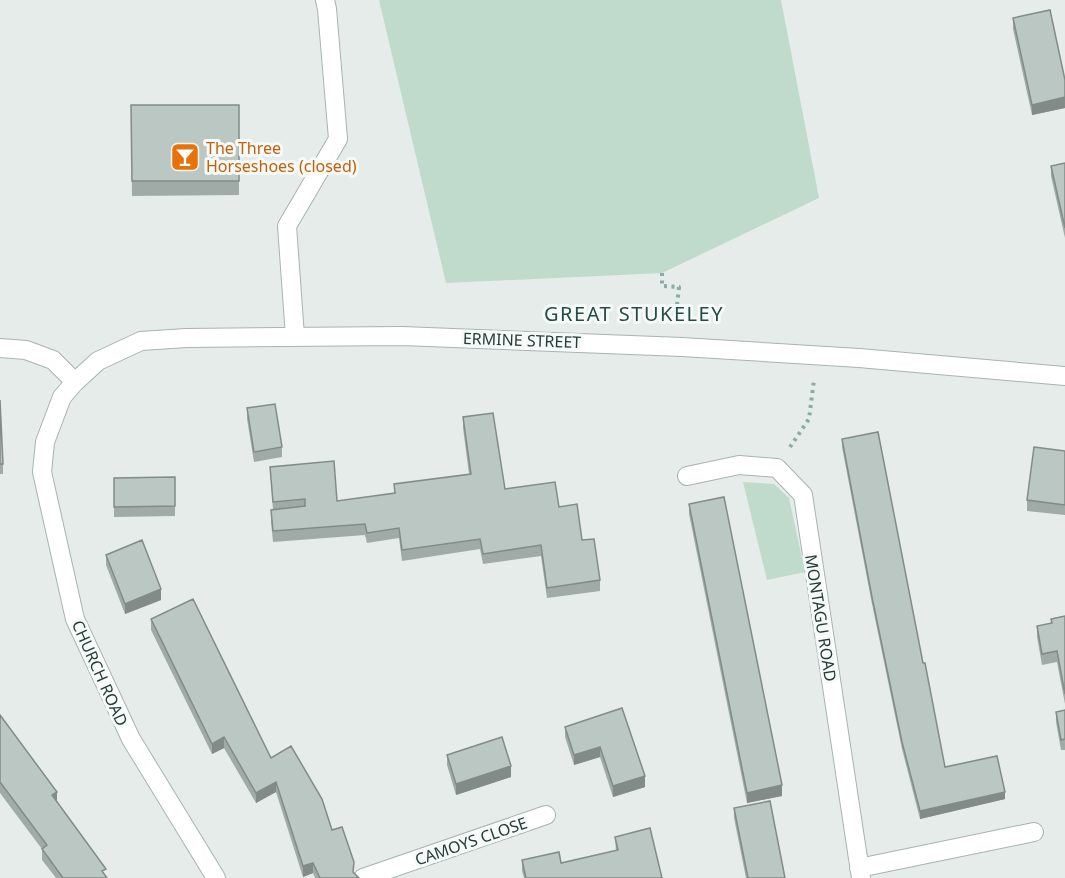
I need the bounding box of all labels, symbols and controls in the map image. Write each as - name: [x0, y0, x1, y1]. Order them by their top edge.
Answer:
- place label: The Three Horseshoes (closed): [206, 137, 357, 177]
- bar icon: The Three Horseshoes (closed): [169, 141, 201, 173]
- district label: GREAT STUKELEY: [544, 300, 724, 327]
- street label: ERMINE STREET: [462, 327, 582, 353]
- street label: MONTAGU ROAD: [800, 553, 842, 683]
- street label: CHURCH ROAD: [67, 617, 133, 729]
- street label: CAMOYS CLOSE: [412, 811, 530, 871]

